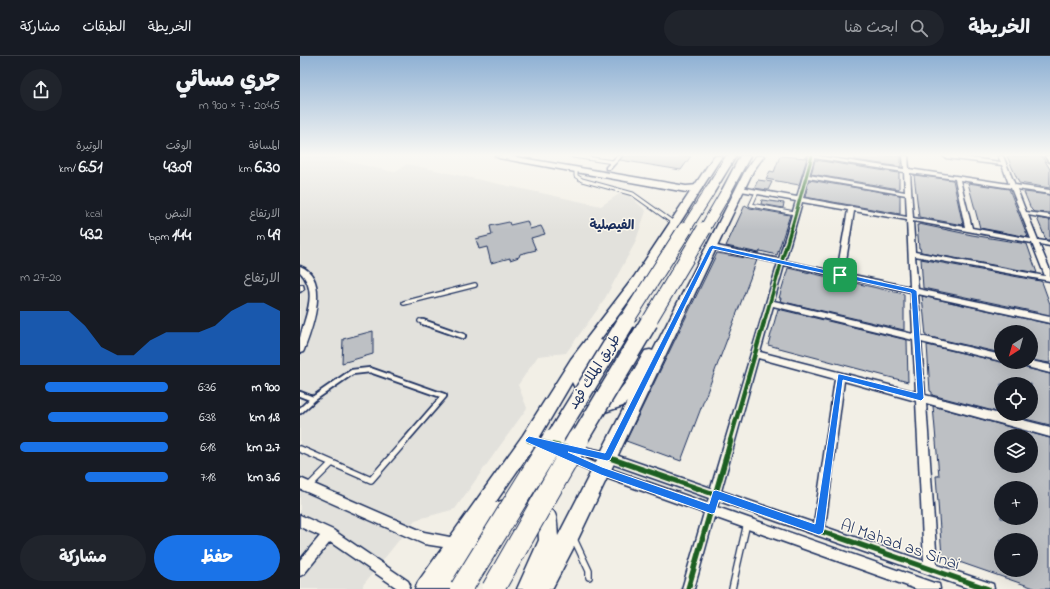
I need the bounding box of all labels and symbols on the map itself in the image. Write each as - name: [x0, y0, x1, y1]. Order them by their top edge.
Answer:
- district label: الفيصلية: [590, 216, 634, 235]
- pin: [823, 258, 857, 292]
- north arrow: [994, 325, 1038, 369]
- street label: طريق الملك فهد: [563, 330, 627, 414]
- street label: Al Mahad as Sinai: [837, 513, 963, 577]

